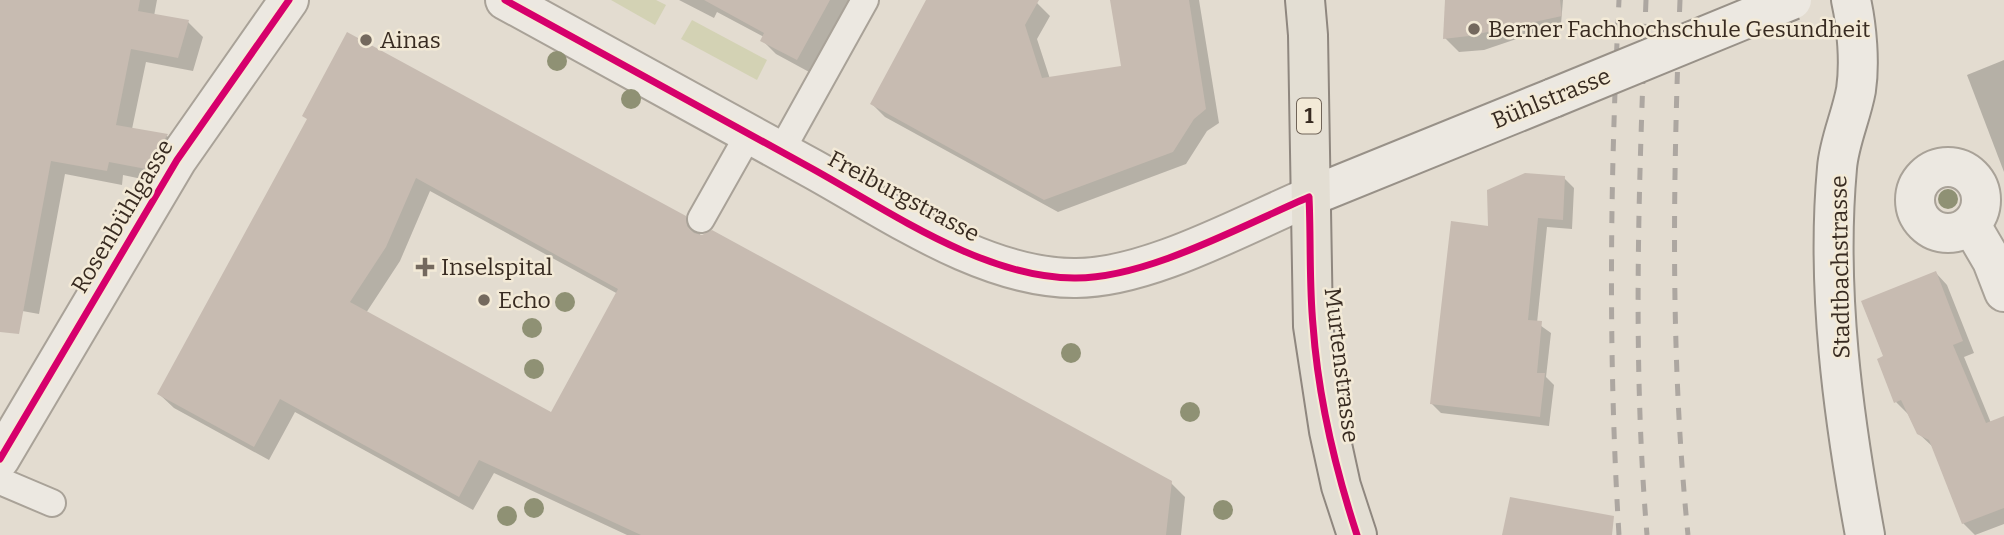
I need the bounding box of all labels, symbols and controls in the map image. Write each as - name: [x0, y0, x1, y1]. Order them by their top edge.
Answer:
- place label: Berner Fachhochschule Gesundheit: [1488, 15, 1870, 43]
- marker: Berner Fachhochschule Gesundheit: [1466, 21, 1482, 37]
- place label: Ainas: [380, 26, 441, 54]
- marker: Ainas: [358, 32, 374, 48]
- street label: Bühlstrasse: [1488, 62, 1614, 134]
- road number: 1: [1297, 99, 1321, 134]
- street label: Rosenbühlgasse: [65, 134, 179, 298]
- street label: Freiburgstrasse: [824, 144, 984, 248]
- street label: Stadtbachstrasse: [1824, 175, 1856, 359]
- place label: Inselspital: [441, 253, 553, 281]
- marker: Inselspital: [415, 257, 435, 277]
- place label: Echo: [498, 286, 551, 314]
- street label: Murtenstrasse: [1319, 286, 1365, 444]
- marker: Echo: [476, 292, 492, 308]

